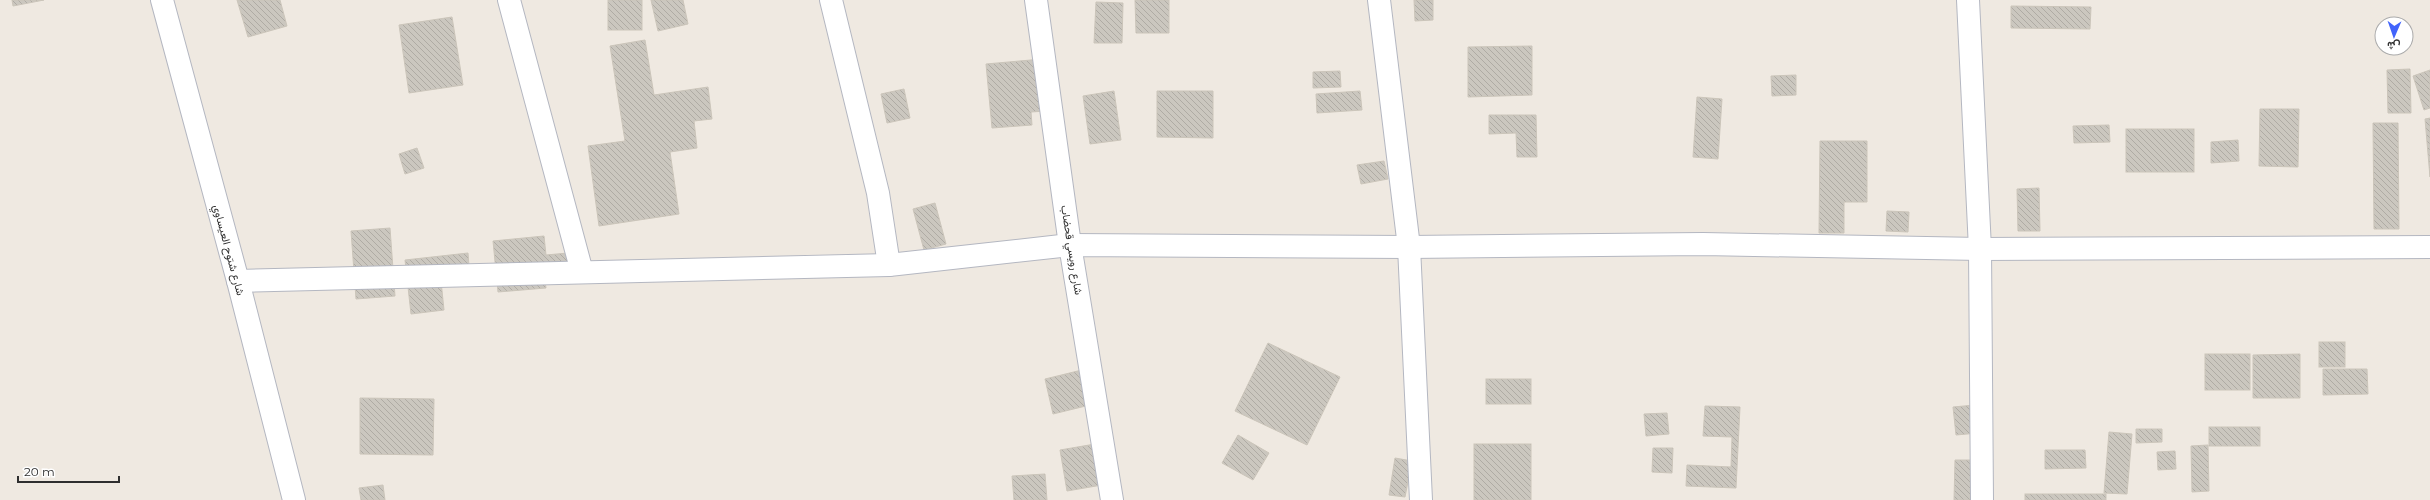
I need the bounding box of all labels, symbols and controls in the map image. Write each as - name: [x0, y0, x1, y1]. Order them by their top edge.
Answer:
- north arrow: [2374, 16, 2414, 56]
- text: ش: [2387, 39, 2401, 53]
- street label: شارع شتوح العيساوي: [207, 203, 248, 298]
- street label: شارع رويسي قحضاب: [1055, 204, 1086, 297]
- scale bar: [18, 458, 119, 484]
- text: 20 m: [24, 464, 55, 479]

